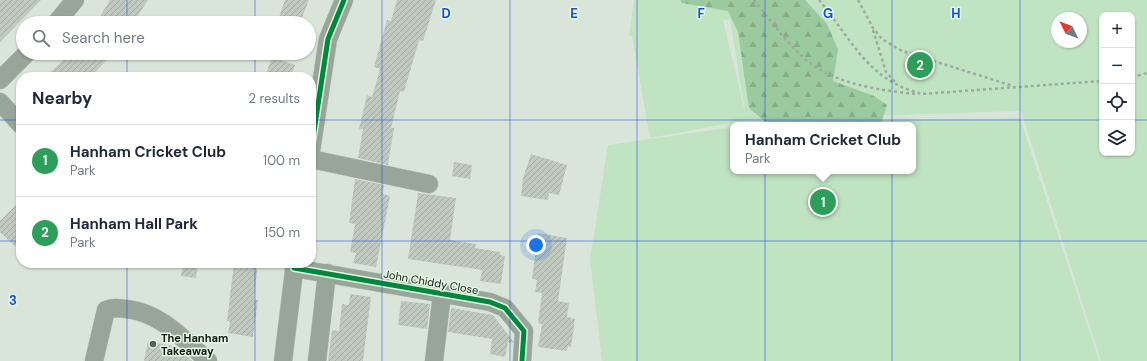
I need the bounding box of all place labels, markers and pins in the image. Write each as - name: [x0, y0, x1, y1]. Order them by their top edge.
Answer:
- pin: 2: [907, 50, 933, 80]
- pin: 1: [810, 187, 836, 217]
- place label: The Hanham Takeaway: [161, 331, 228, 358]
- marker: The Hanham Takeaway: [148, 339, 158, 349]

